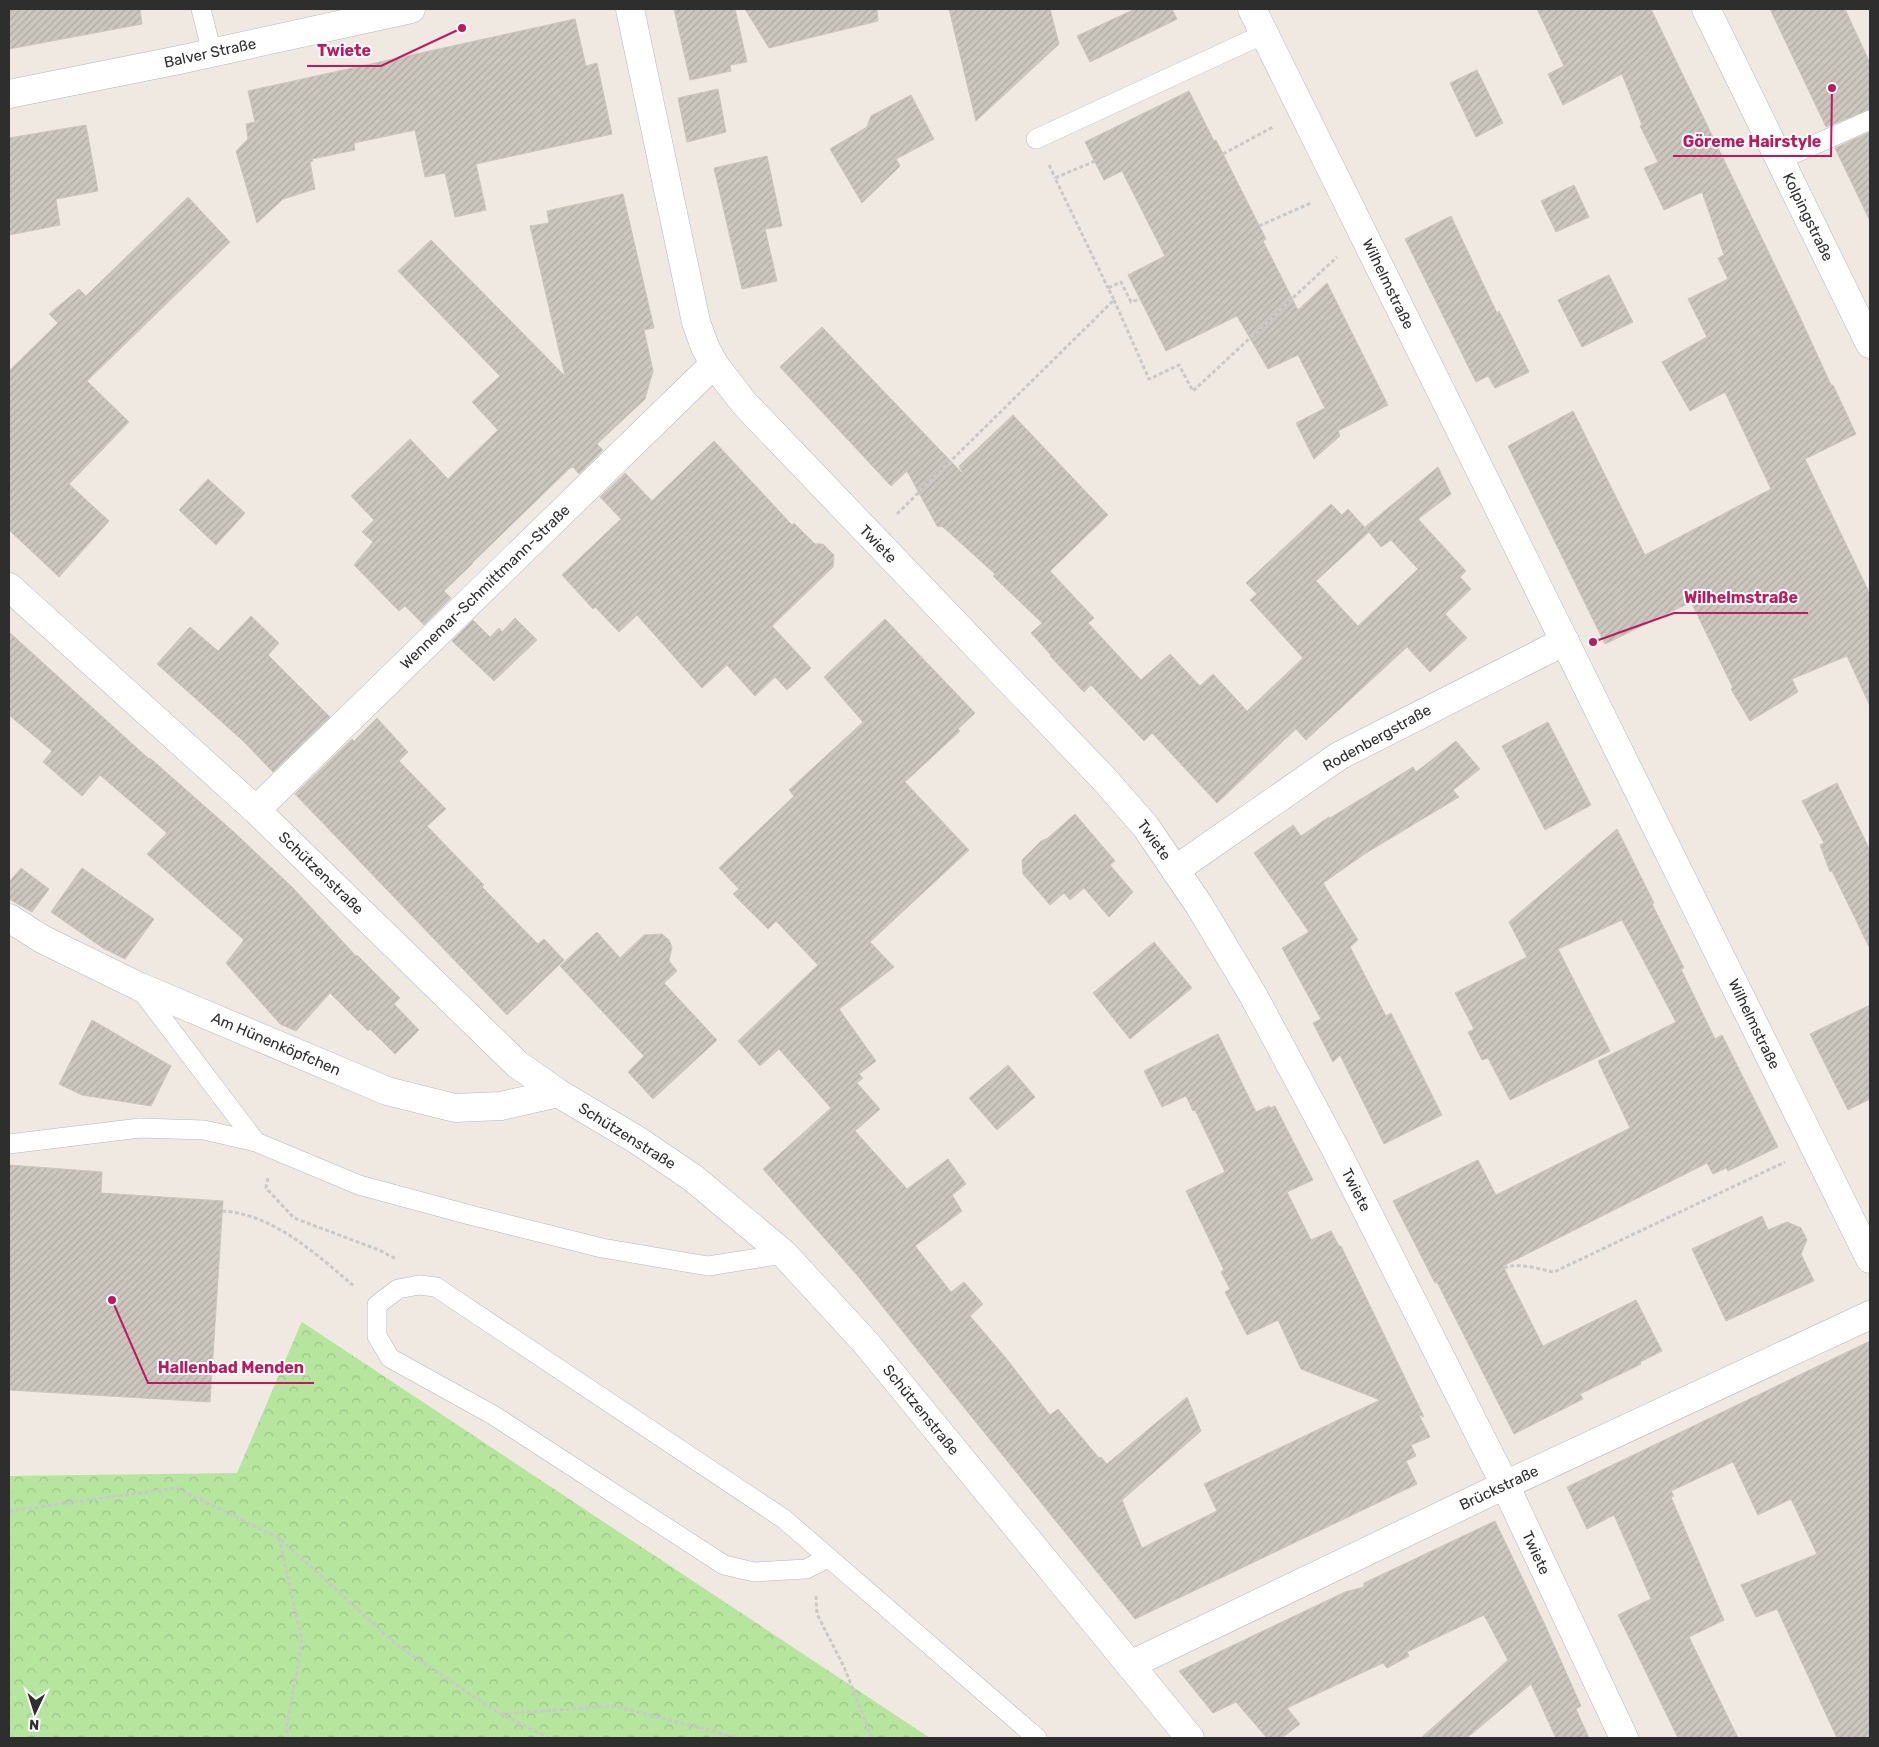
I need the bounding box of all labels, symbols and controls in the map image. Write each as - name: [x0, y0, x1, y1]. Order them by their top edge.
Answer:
- street label: Balver Straße: [162, 34, 258, 72]
- callout: Twiete: [307, 35, 381, 66]
- text: Twiete: [317, 41, 371, 60]
- callout: Göreme Hairstyle: [1673, 125, 1831, 156]
- text: Göreme Hairstyle: [1683, 132, 1821, 151]
- street label: Kolpingstraße: [1779, 170, 1837, 264]
- street label: Wilhelmstraße: [1358, 236, 1418, 332]
- street label: Wennemar-Schmittmann-Straße: [396, 501, 574, 673]
- street label: Twiete: [856, 521, 900, 567]
- callout: Wilhelmstraße: [1674, 582, 1808, 613]
- text: Wilhelmstraße: [1684, 588, 1798, 607]
- street label: Rodenbergstraße: [1320, 701, 1434, 775]
- street label: Twiete: [1133, 816, 1175, 864]
- street label: Schützenstraße: [275, 828, 367, 918]
- street label: Wilhelmstraße: [1724, 976, 1784, 1072]
- street label: Am Hünenköpfchen: [209, 1009, 343, 1079]
- street label: Schützenstraße: [575, 1099, 679, 1173]
- street label: Twiete: [1338, 1165, 1374, 1215]
- callout: Hallenbad Menden: [148, 1352, 314, 1383]
- text: Hallenbad Menden: [158, 1358, 304, 1377]
- street label: Schützenstraße: [879, 1361, 963, 1459]
- street label: Brückstraße: [1457, 1462, 1541, 1514]
- street label: Twiete: [1518, 1528, 1554, 1578]
- north arrow: [10, 1687, 60, 1737]
- text: N: [29, 1716, 40, 1733]

